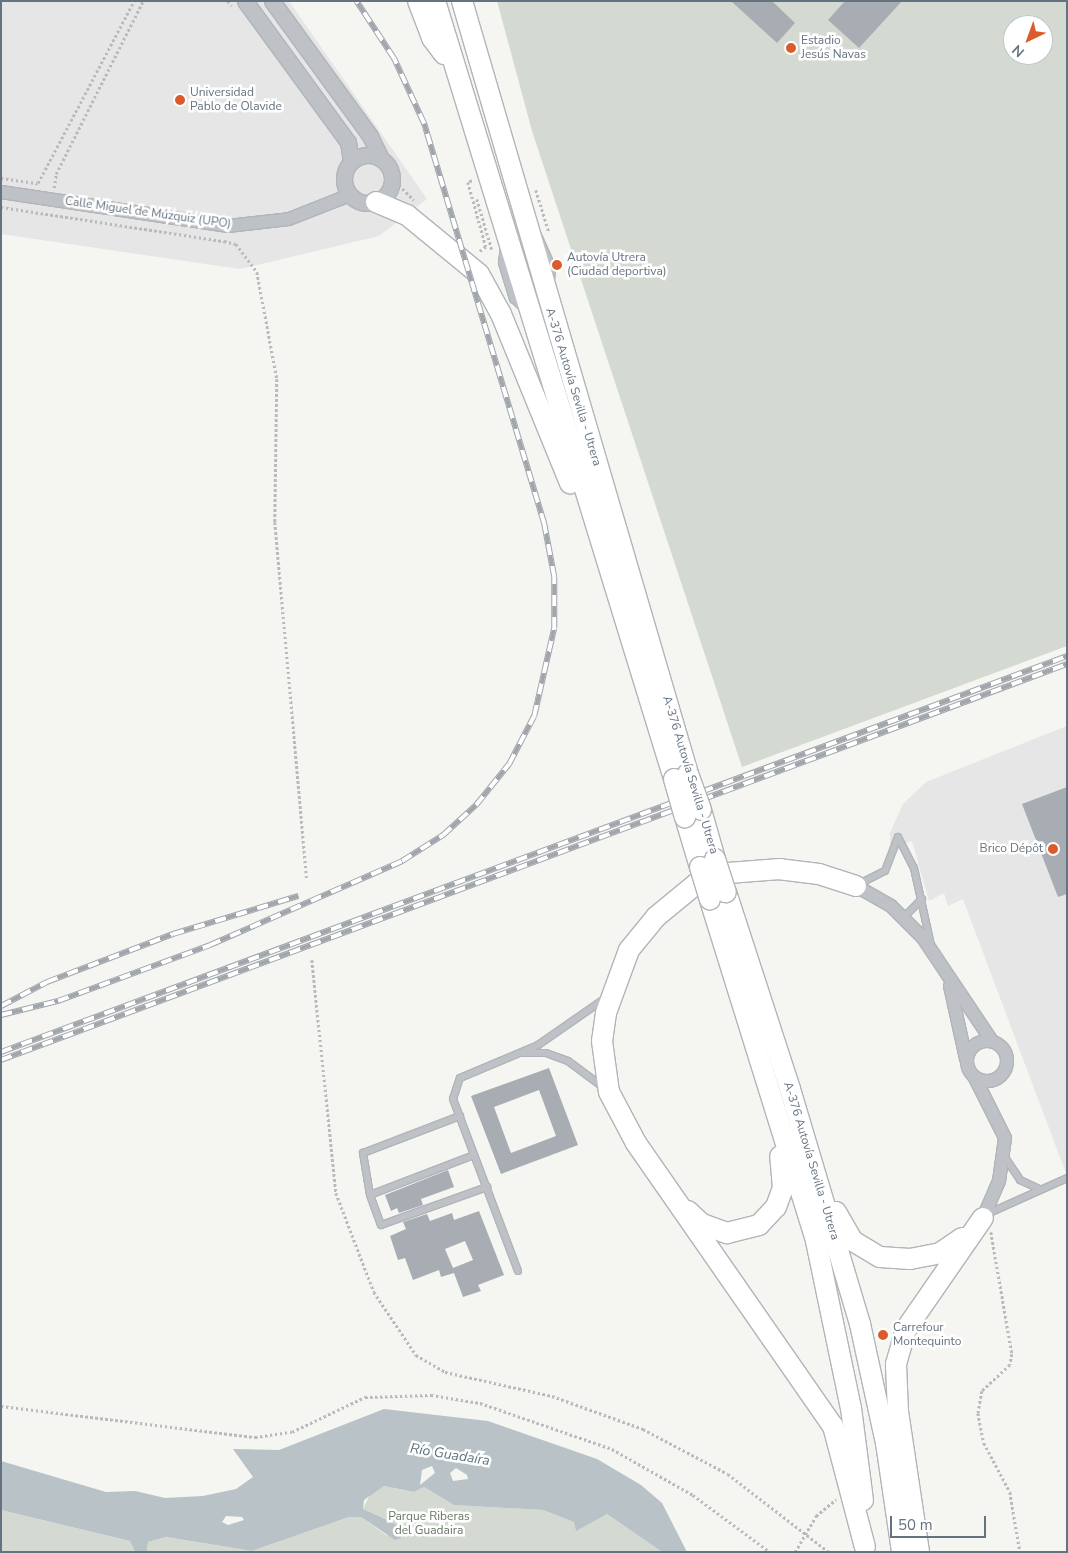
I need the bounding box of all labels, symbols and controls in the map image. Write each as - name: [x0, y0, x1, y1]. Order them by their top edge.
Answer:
- north arrow: [1003, 15, 1053, 65]
- place label: Estadio Jesús Navas: [801, 34, 866, 62]
- text: N: [1008, 40, 1029, 61]
- marker: Estadio Jesús Navas: [785, 42, 797, 54]
- place label: Universidad Pablo de Olavide: [190, 86, 282, 114]
- marker: Universidad Pablo de Olavide: [174, 94, 186, 106]
- street label: Calle Miguel de Múzquiz (UPO): [64, 194, 232, 232]
- place label: Autovía Utrera (Ciudad deportiva): [567, 251, 667, 279]
- marker: Autovía Utrera (Ciudad deportiva): [551, 259, 563, 271]
- street label: A-376 Autovía Sevilla - Utrera: [542, 306, 604, 468]
- street label: A-376 Autovía Sevilla - Utrera: [659, 694, 721, 856]
- place label: Brico Dépôt: [980, 842, 1043, 856]
- marker: Brico Dépôt: [1047, 843, 1059, 855]
- street label: A-376 Autovía Sevilla - Utrera: [780, 1080, 842, 1242]
- place label: Carrefour Montequinto: [893, 1321, 961, 1349]
- marker: Carrefour Montequinto: [877, 1329, 889, 1341]
- water label: Río Guadaíra: [409, 1440, 491, 1470]
- scale bar: [893, 1506, 989, 1538]
- park label: Parque Riberas del Guadaira: [388, 1510, 470, 1538]
- text: 50 m: [898, 1515, 933, 1535]

